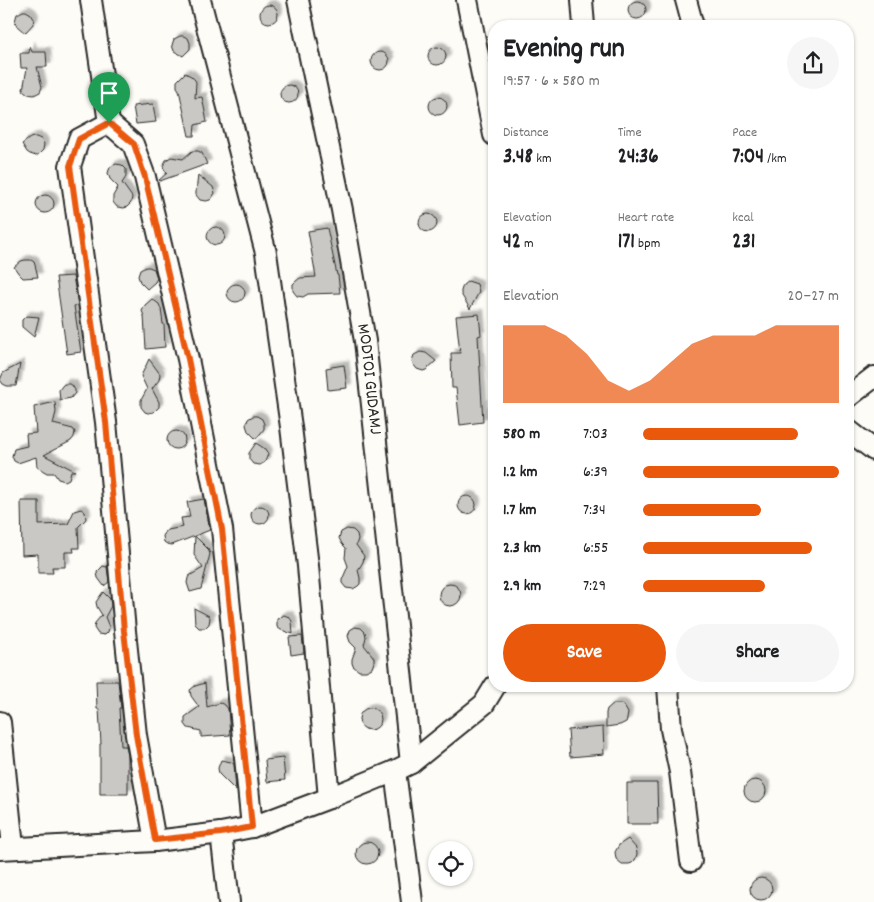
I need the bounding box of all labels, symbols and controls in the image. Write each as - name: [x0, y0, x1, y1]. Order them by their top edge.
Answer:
- text: Evening run: [503, 31, 625, 71]
- button: share: [787, 37, 839, 89]
- text: 19:57 · 6 × 580 m: [503, 70, 600, 93]
- pin: [88, 72, 130, 123]
- icon: arrive: [95, 79, 123, 107]
- text: Distance: [503, 123, 549, 143]
- text: Time: [618, 123, 642, 143]
- text: Pace: [732, 123, 757, 143]
- text: 3.48: [503, 143, 533, 173]
- text: 24:36: [618, 143, 659, 173]
- text: 7:04: [732, 143, 764, 173]
- text: km: [533, 149, 552, 169]
- text: /km: [764, 149, 787, 169]
- text: Elevation: [503, 208, 552, 228]
- text: Heart rate: [618, 208, 674, 228]
- text: kcal: [732, 208, 754, 228]
- text: 42: [503, 228, 521, 258]
- text: 171: [618, 228, 635, 258]
- text: 231: [732, 228, 755, 258]
- text: m: [521, 234, 534, 254]
- text: bpm: [635, 234, 660, 254]
- text: Elevation: [503, 285, 559, 308]
- text: 20–27 m: [788, 285, 839, 308]
- street label: MODTOI GUDAMJ: [350, 322, 388, 436]
- text: 580 m: [503, 423, 540, 446]
- text: 7:03: [583, 423, 608, 446]
- text: 1.2 km: [503, 461, 537, 484]
- text: 6:39: [583, 461, 608, 484]
- text: 1.7 km: [503, 499, 537, 522]
- text: 7:34: [583, 499, 606, 522]
- text: 2.3 km: [503, 537, 541, 560]
- text: 6:55: [583, 537, 608, 560]
- text: 2.9 km: [503, 575, 541, 598]
- text: 7:29: [583, 575, 606, 598]
- button: Save: [503, 624, 666, 682]
- button: Share: [676, 624, 839, 682]
- map controls: [428, 841, 473, 886]
- button: locate: [428, 841, 473, 886]

